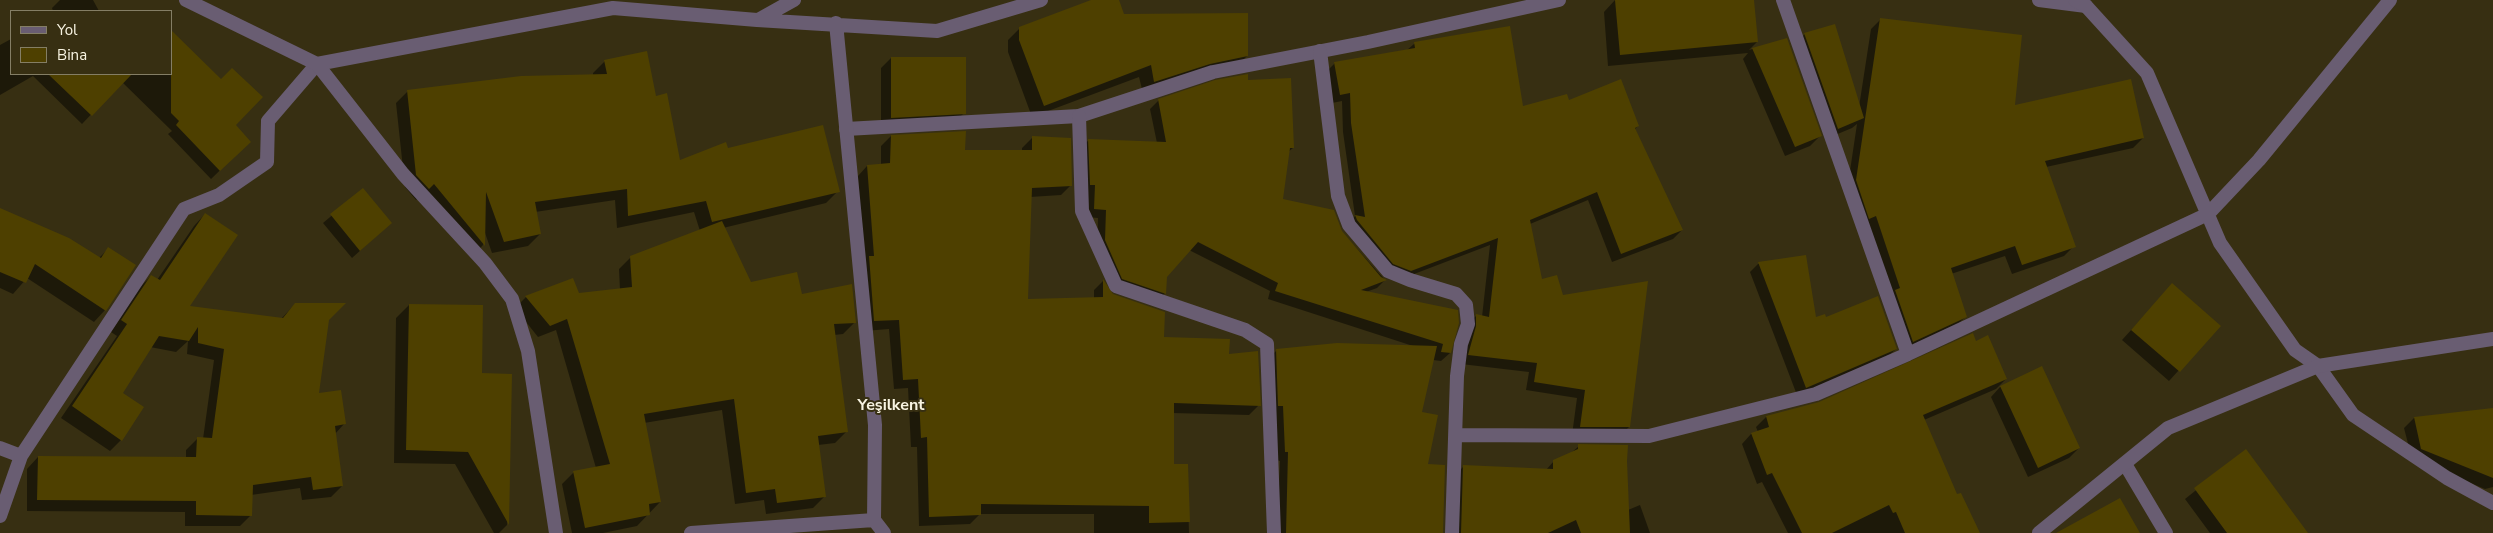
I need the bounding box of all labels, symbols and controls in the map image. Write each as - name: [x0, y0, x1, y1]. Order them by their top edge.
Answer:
- legend: [10, 10, 172, 75]
- text: Yol: [57, 20, 78, 40]
- text: Bina: [57, 45, 87, 65]
- district label: Yeşilkent: [858, 396, 924, 416]

